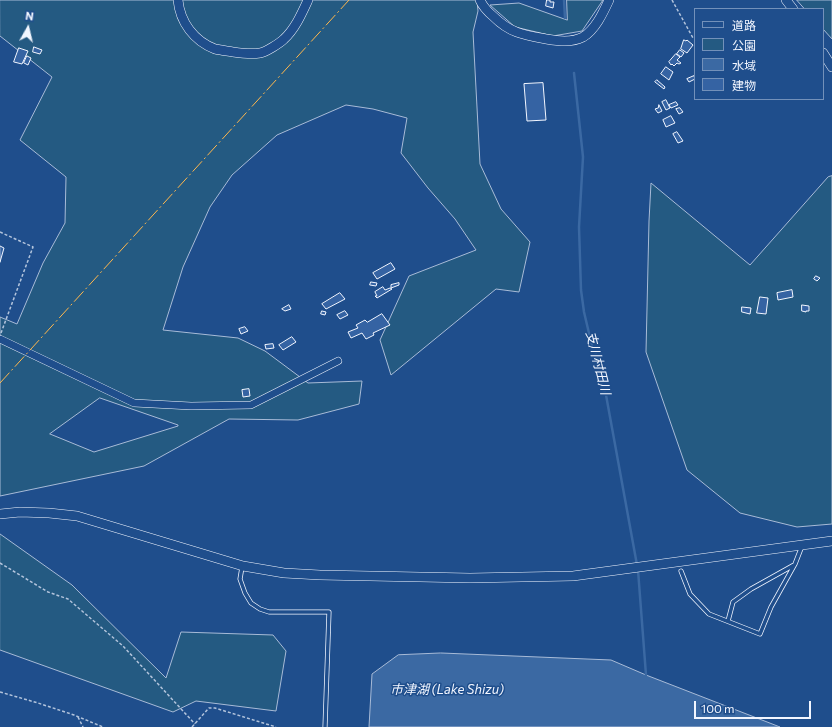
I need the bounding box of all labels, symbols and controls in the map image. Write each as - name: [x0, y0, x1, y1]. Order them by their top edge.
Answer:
- north arrow: [8, 8, 48, 48]
- legend: [694, 8, 824, 100]
- text: N: [25, 9, 35, 23]
- text: 道路: [732, 18, 756, 32]
- text: 公園: [732, 38, 756, 52]
- text: 水域: [732, 58, 756, 72]
- text: 建物: [732, 78, 756, 92]
- water label: 支川村田川: [583, 330, 613, 396]
- water label: 市津湖 (Lake Shizu): [390, 682, 504, 698]
- scale bar: [696, 693, 813, 719]
- text: 100 m: [701, 701, 735, 715]

